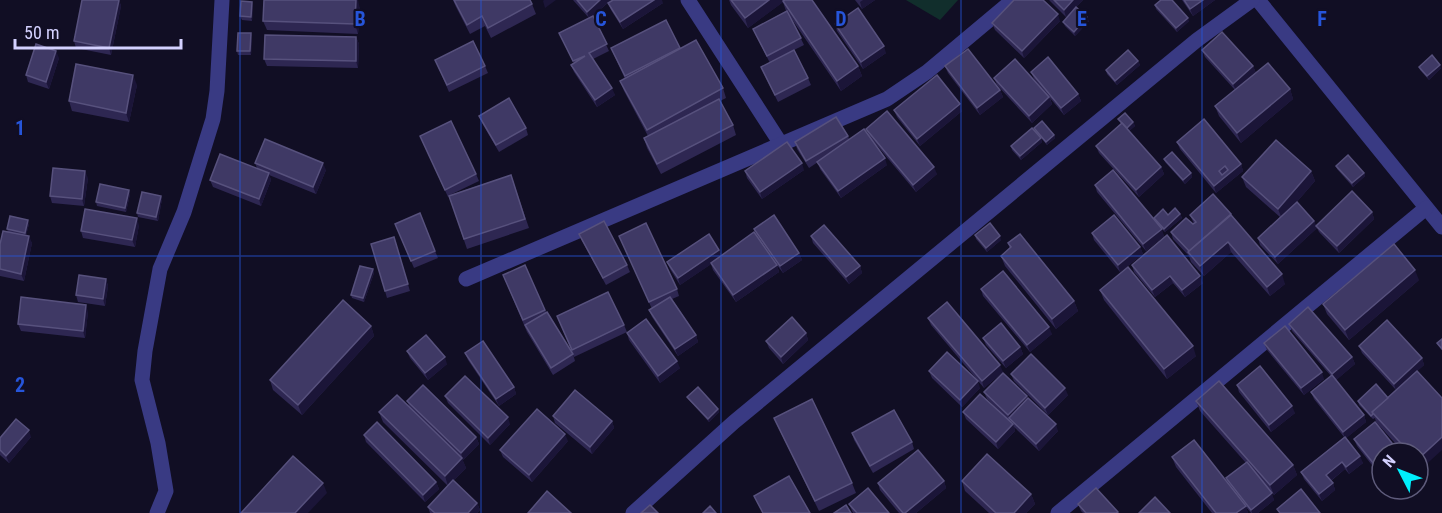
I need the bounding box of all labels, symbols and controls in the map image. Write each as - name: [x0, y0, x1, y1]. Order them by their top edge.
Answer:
- text: B: [354, 7, 366, 31]
- text: C: [595, 7, 607, 31]
- text: D: [835, 7, 847, 31]
- text: E: [1077, 7, 1087, 31]
- text: F: [1317, 7, 1327, 31]
- scale bar: [15, 12, 182, 50]
- text: 50 m: [24, 22, 59, 43]
- text: 1: [15, 116, 25, 140]
- text: 2: [15, 373, 25, 397]
- north arrow: [1370, 441, 1430, 501]
- text: N: [1379, 451, 1400, 471]

